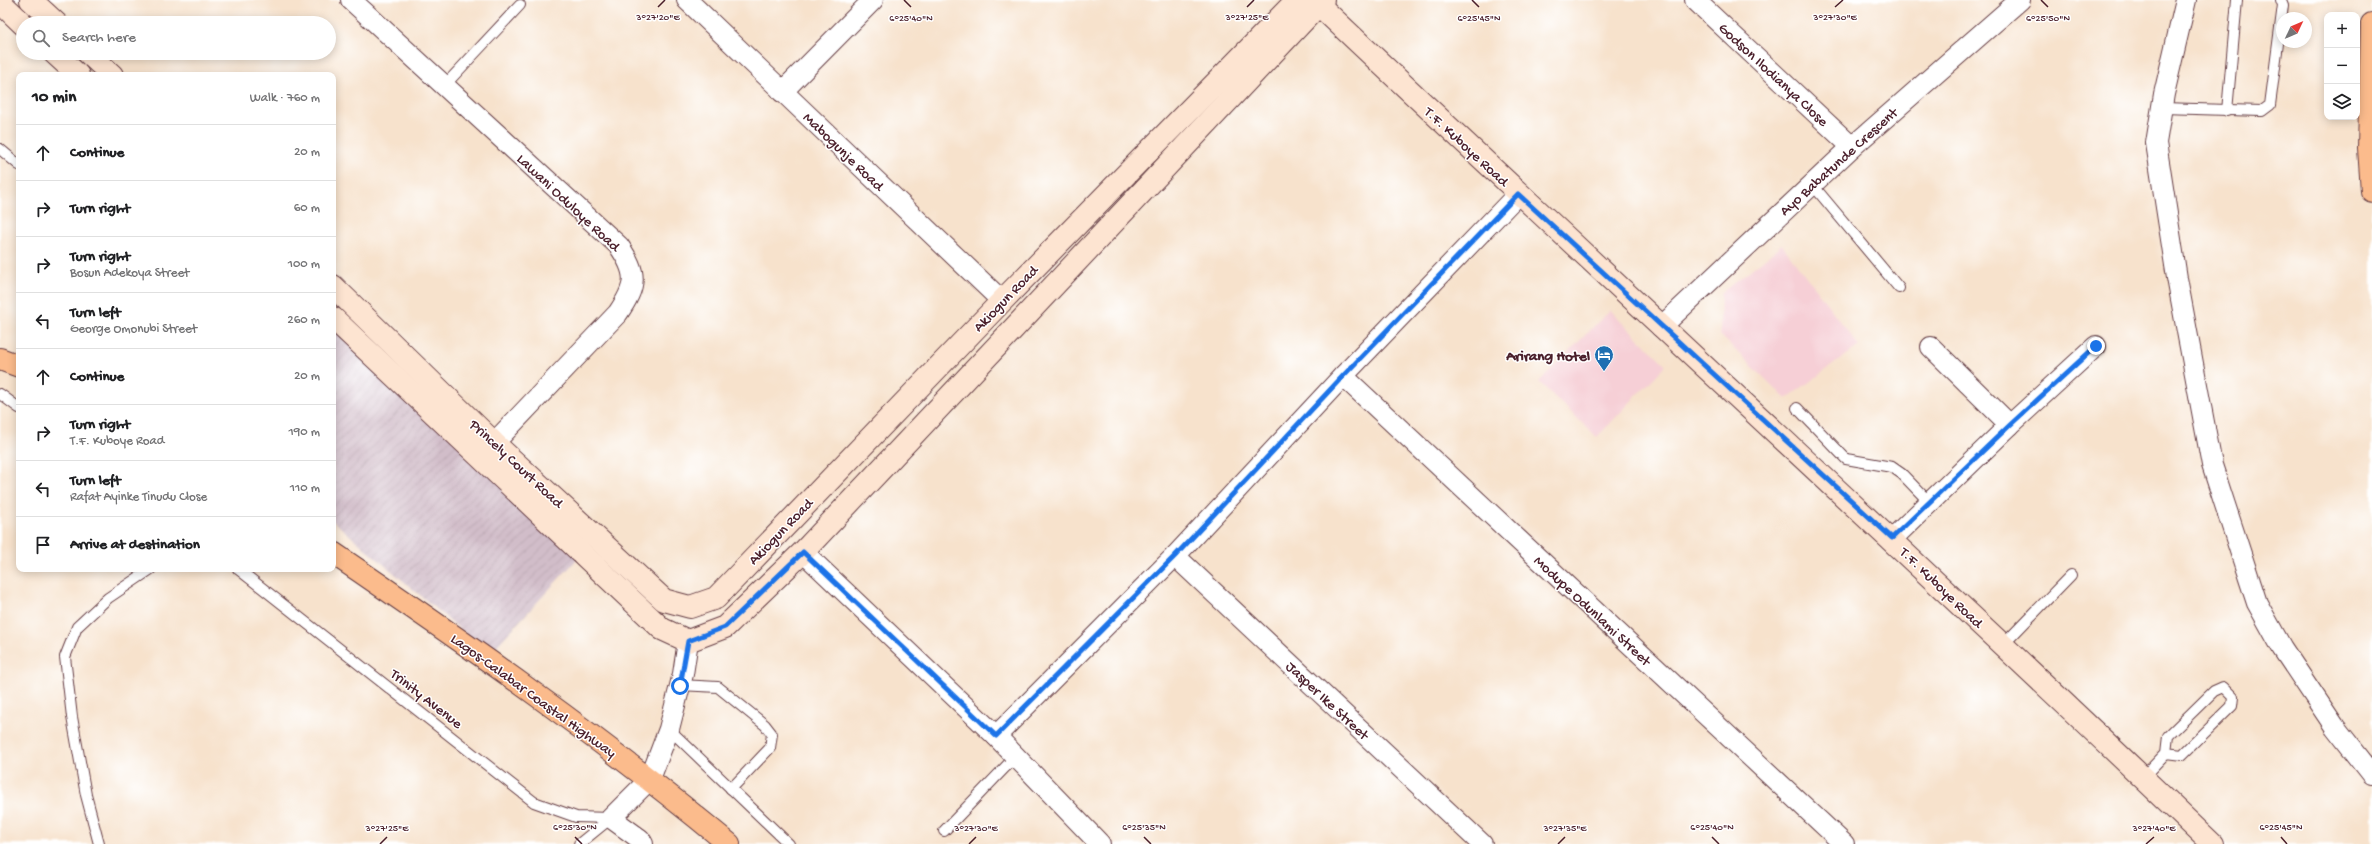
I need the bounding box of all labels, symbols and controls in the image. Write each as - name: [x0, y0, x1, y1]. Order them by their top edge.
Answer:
- text: 3°27'20"E: [635, 12, 680, 24]
- text: 3°27'25"E: [1225, 12, 1269, 24]
- text: 3°27'30"E: [1812, 12, 1858, 24]
- north arrow: [2276, 12, 2312, 48]
- map controls: [2324, 12, 2360, 120]
- button: +: [2324, 12, 2360, 48]
- text: 6°25'40"N: [889, 13, 933, 25]
- text: 6°25'45"N: [1458, 13, 1501, 25]
- text: 6°25'50"N: [2026, 13, 2070, 25]
- search box: [16, 16, 336, 60]
- street label: Godson Ilodianya Close: [1714, 20, 1832, 131]
- icon: search: [30, 27, 52, 49]
- text: Search here: [62, 29, 136, 47]
- button: −: [2324, 48, 2360, 84]
- button: layers: [2324, 84, 2360, 120]
- text: 10 min: [32, 88, 76, 108]
- text: Walk · 760 m: [250, 91, 320, 106]
- street label: T.F. Kuboye Road: [1419, 103, 1512, 192]
- street label: Ayo Babatunde Crescent: [1776, 103, 1904, 220]
- street label: Mabogunje Road: [798, 109, 888, 196]
- icon: ahead: [32, 142, 54, 164]
- text: Continue: [70, 144, 124, 162]
- text: 20 m: [294, 145, 320, 160]
- street label: Lawani Oduloye Road: [512, 151, 624, 257]
- icon: right: [32, 198, 54, 220]
- text: Turn right: [70, 200, 130, 218]
- text: 60 m: [294, 201, 320, 216]
- text: Turn right: [70, 248, 130, 266]
- icon: right: [32, 254, 54, 276]
- text: 100 m: [288, 257, 320, 272]
- street label: Akiogun Road: [970, 261, 1043, 336]
- text: Bosun Adekoya Street: [70, 266, 189, 281]
- text: Turn left: [70, 304, 121, 322]
- icon: left: [32, 310, 54, 332]
- text: 260 m: [287, 313, 320, 328]
- text: George Omonubi Street: [70, 322, 197, 337]
- route end: [2087, 337, 2105, 355]
- hotel icon: Arirang Hotel: [1593, 344, 1615, 372]
- place label: Arirang Hotel: [1505, 348, 1591, 366]
- icon: ahead: [32, 366, 54, 388]
- text: Continue: [70, 368, 124, 386]
- text: 20 m: [294, 369, 320, 384]
- text: Turn right: [70, 416, 130, 434]
- street label: Princely Court Road: [464, 416, 567, 513]
- icon: right: [32, 422, 54, 444]
- text: 190 m: [289, 425, 320, 440]
- text: T.F. Kuboye Road: [70, 434, 164, 449]
- text: Turn left: [70, 472, 121, 490]
- icon: left: [32, 478, 54, 500]
- text: 110 m: [290, 481, 320, 496]
- text: Rafat Ayinke Tinudu Close: [70, 490, 207, 505]
- street label: Akiogun Road: [745, 494, 818, 569]
- icon: arrive: [32, 534, 54, 556]
- text: Arrive at destination: [70, 536, 200, 554]
- street label: T.F. Kuboye Road: [1894, 543, 1987, 634]
- street label: Modupe Odunlami Street: [1529, 552, 1655, 672]
- street label: Lagos-Calabar Coastal Highway: [446, 630, 620, 763]
- street label: Jasper Ike Street: [1281, 658, 1373, 746]
- street label: Trinity Avenue: [385, 665, 466, 734]
- route start: [671, 677, 689, 695]
- text: 6°25'30"N: [553, 822, 597, 834]
- text: 6°25'35"N: [1122, 822, 1166, 834]
- text: 6°25'40"N: [1690, 822, 1734, 834]
- text: 6°25'45"N: [2260, 822, 2303, 834]
- text: 3°27'25"E: [365, 823, 409, 835]
- text: 3°27'30"E: [953, 823, 999, 835]
- text: 3°27'35"E: [1542, 823, 1587, 835]
- text: 3°27'40"E: [2131, 823, 2176, 835]

